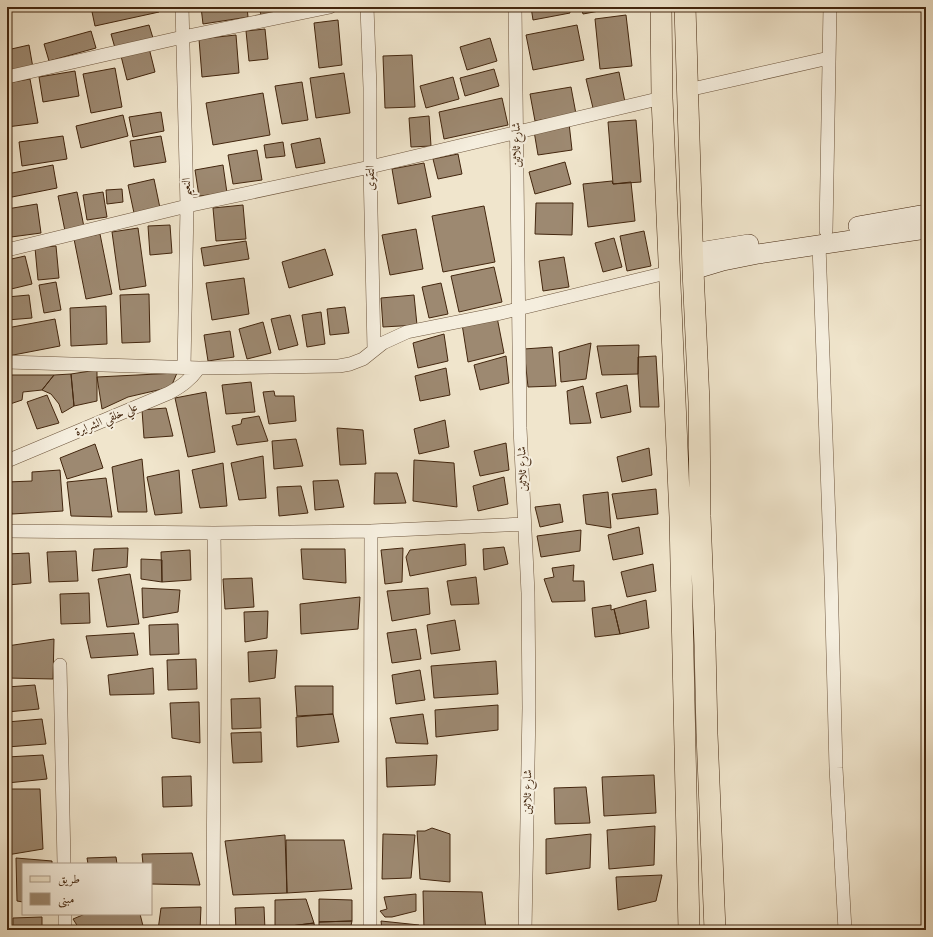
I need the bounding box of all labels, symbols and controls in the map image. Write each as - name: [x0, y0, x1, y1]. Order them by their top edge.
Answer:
- street label: شارع ثلاثين: [508, 122, 527, 168]
- street label: التقوى: [362, 165, 380, 191]
- street label: النعيم: [178, 177, 198, 197]
- street label: علي خلقي الشرايرة: [72, 398, 142, 443]
- street label: شارع ثلاثين: [513, 446, 534, 492]
- street label: شارع ثلاثين: [519, 769, 538, 815]
- legend: [22, 863, 152, 915]
- text: طريق: [58, 871, 80, 889]
- text: مبنى: [58, 891, 74, 909]

